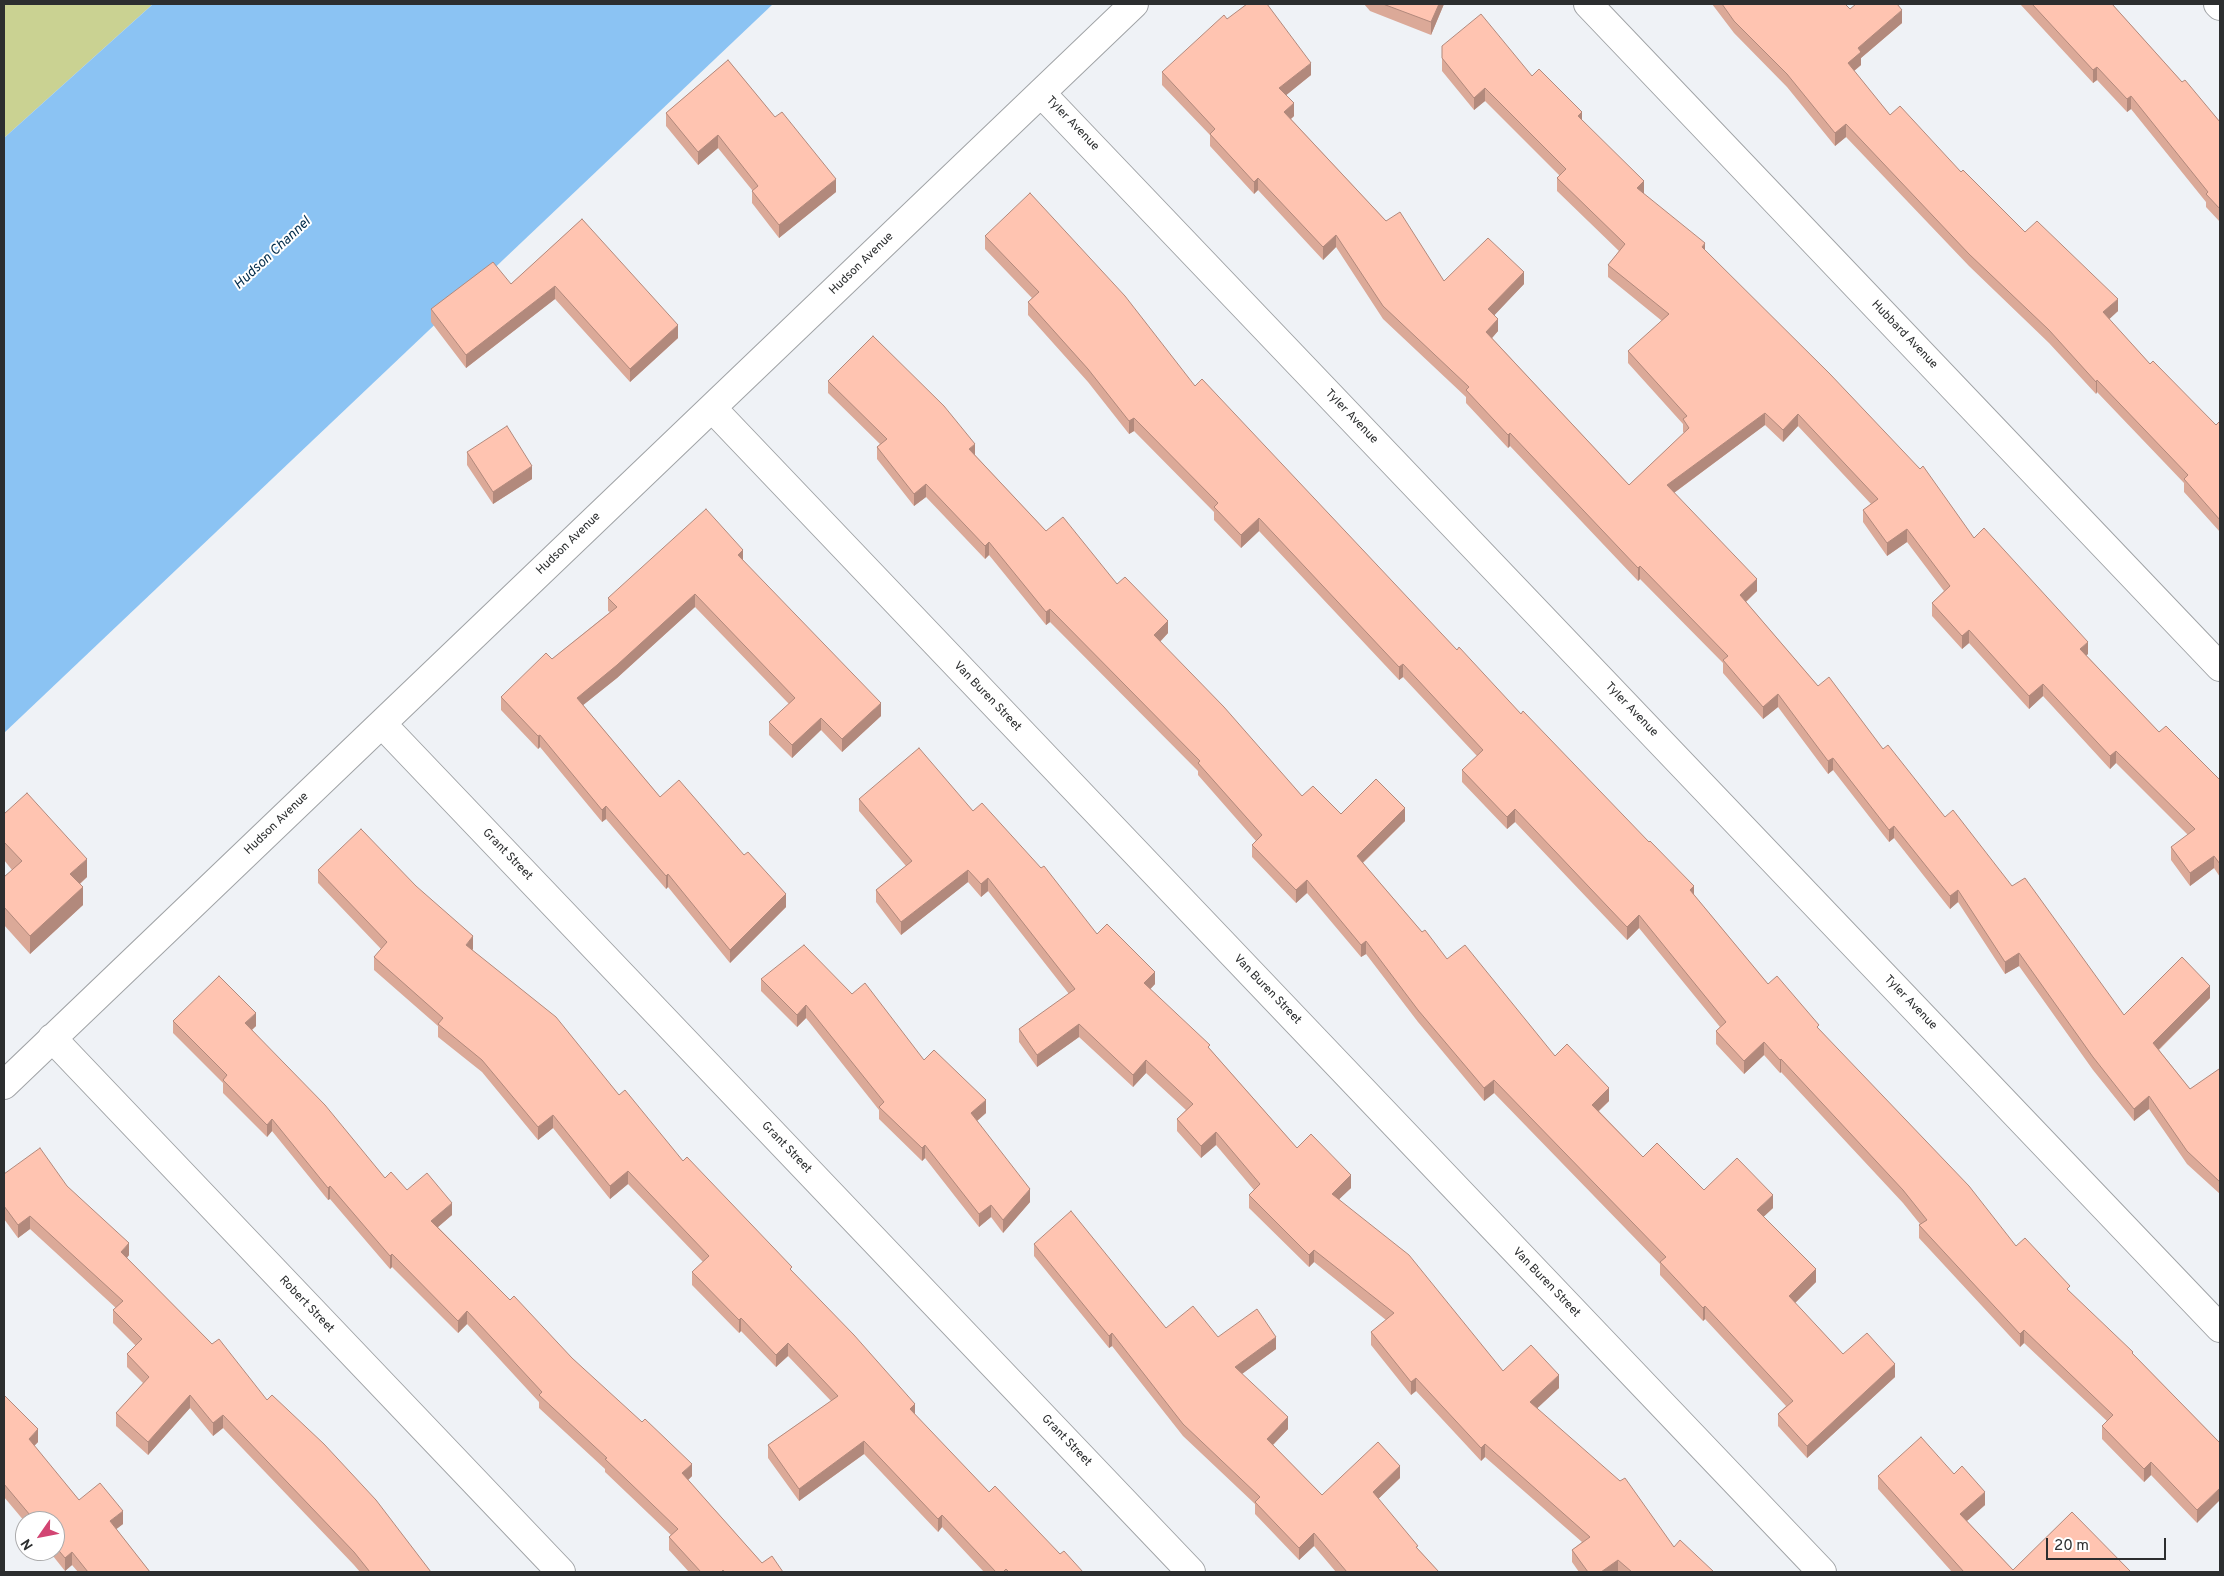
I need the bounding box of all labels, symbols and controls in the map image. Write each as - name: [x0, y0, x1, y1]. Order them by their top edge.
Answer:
- street label: Tyler Avenue: [1042, 94, 1102, 154]
- water label: Hudson Channel: [231, 214, 315, 294]
- street label: Hudson Avenue: [827, 230, 897, 298]
- street label: Hubbard Avenue: [1868, 298, 1940, 372]
- street label: Tyler Avenue: [1321, 387, 1381, 447]
- street label: Hudson Avenue: [534, 510, 604, 578]
- street label: Van Buren Street: [950, 659, 1024, 735]
- street label: Tyler Avenue: [1601, 680, 1661, 740]
- street label: Hudson Avenue: [242, 790, 312, 858]
- street label: Grant Street: [479, 826, 535, 884]
- street label: Van Buren Street: [1230, 952, 1304, 1028]
- street label: Tyler Avenue: [1880, 973, 1940, 1033]
- street label: Grant Street: [758, 1119, 814, 1177]
- street label: Van Buren Street: [1509, 1245, 1583, 1321]
- street label: Robert Street: [275, 1274, 337, 1336]
- street label: Grant Street: [1038, 1412, 1094, 1470]
- north arrow: [15, 1511, 65, 1561]
- scale bar: [2049, 1528, 2169, 1560]
- text: N: [18, 1535, 38, 1553]
- text: 20 m: [2054, 1537, 2089, 1556]

